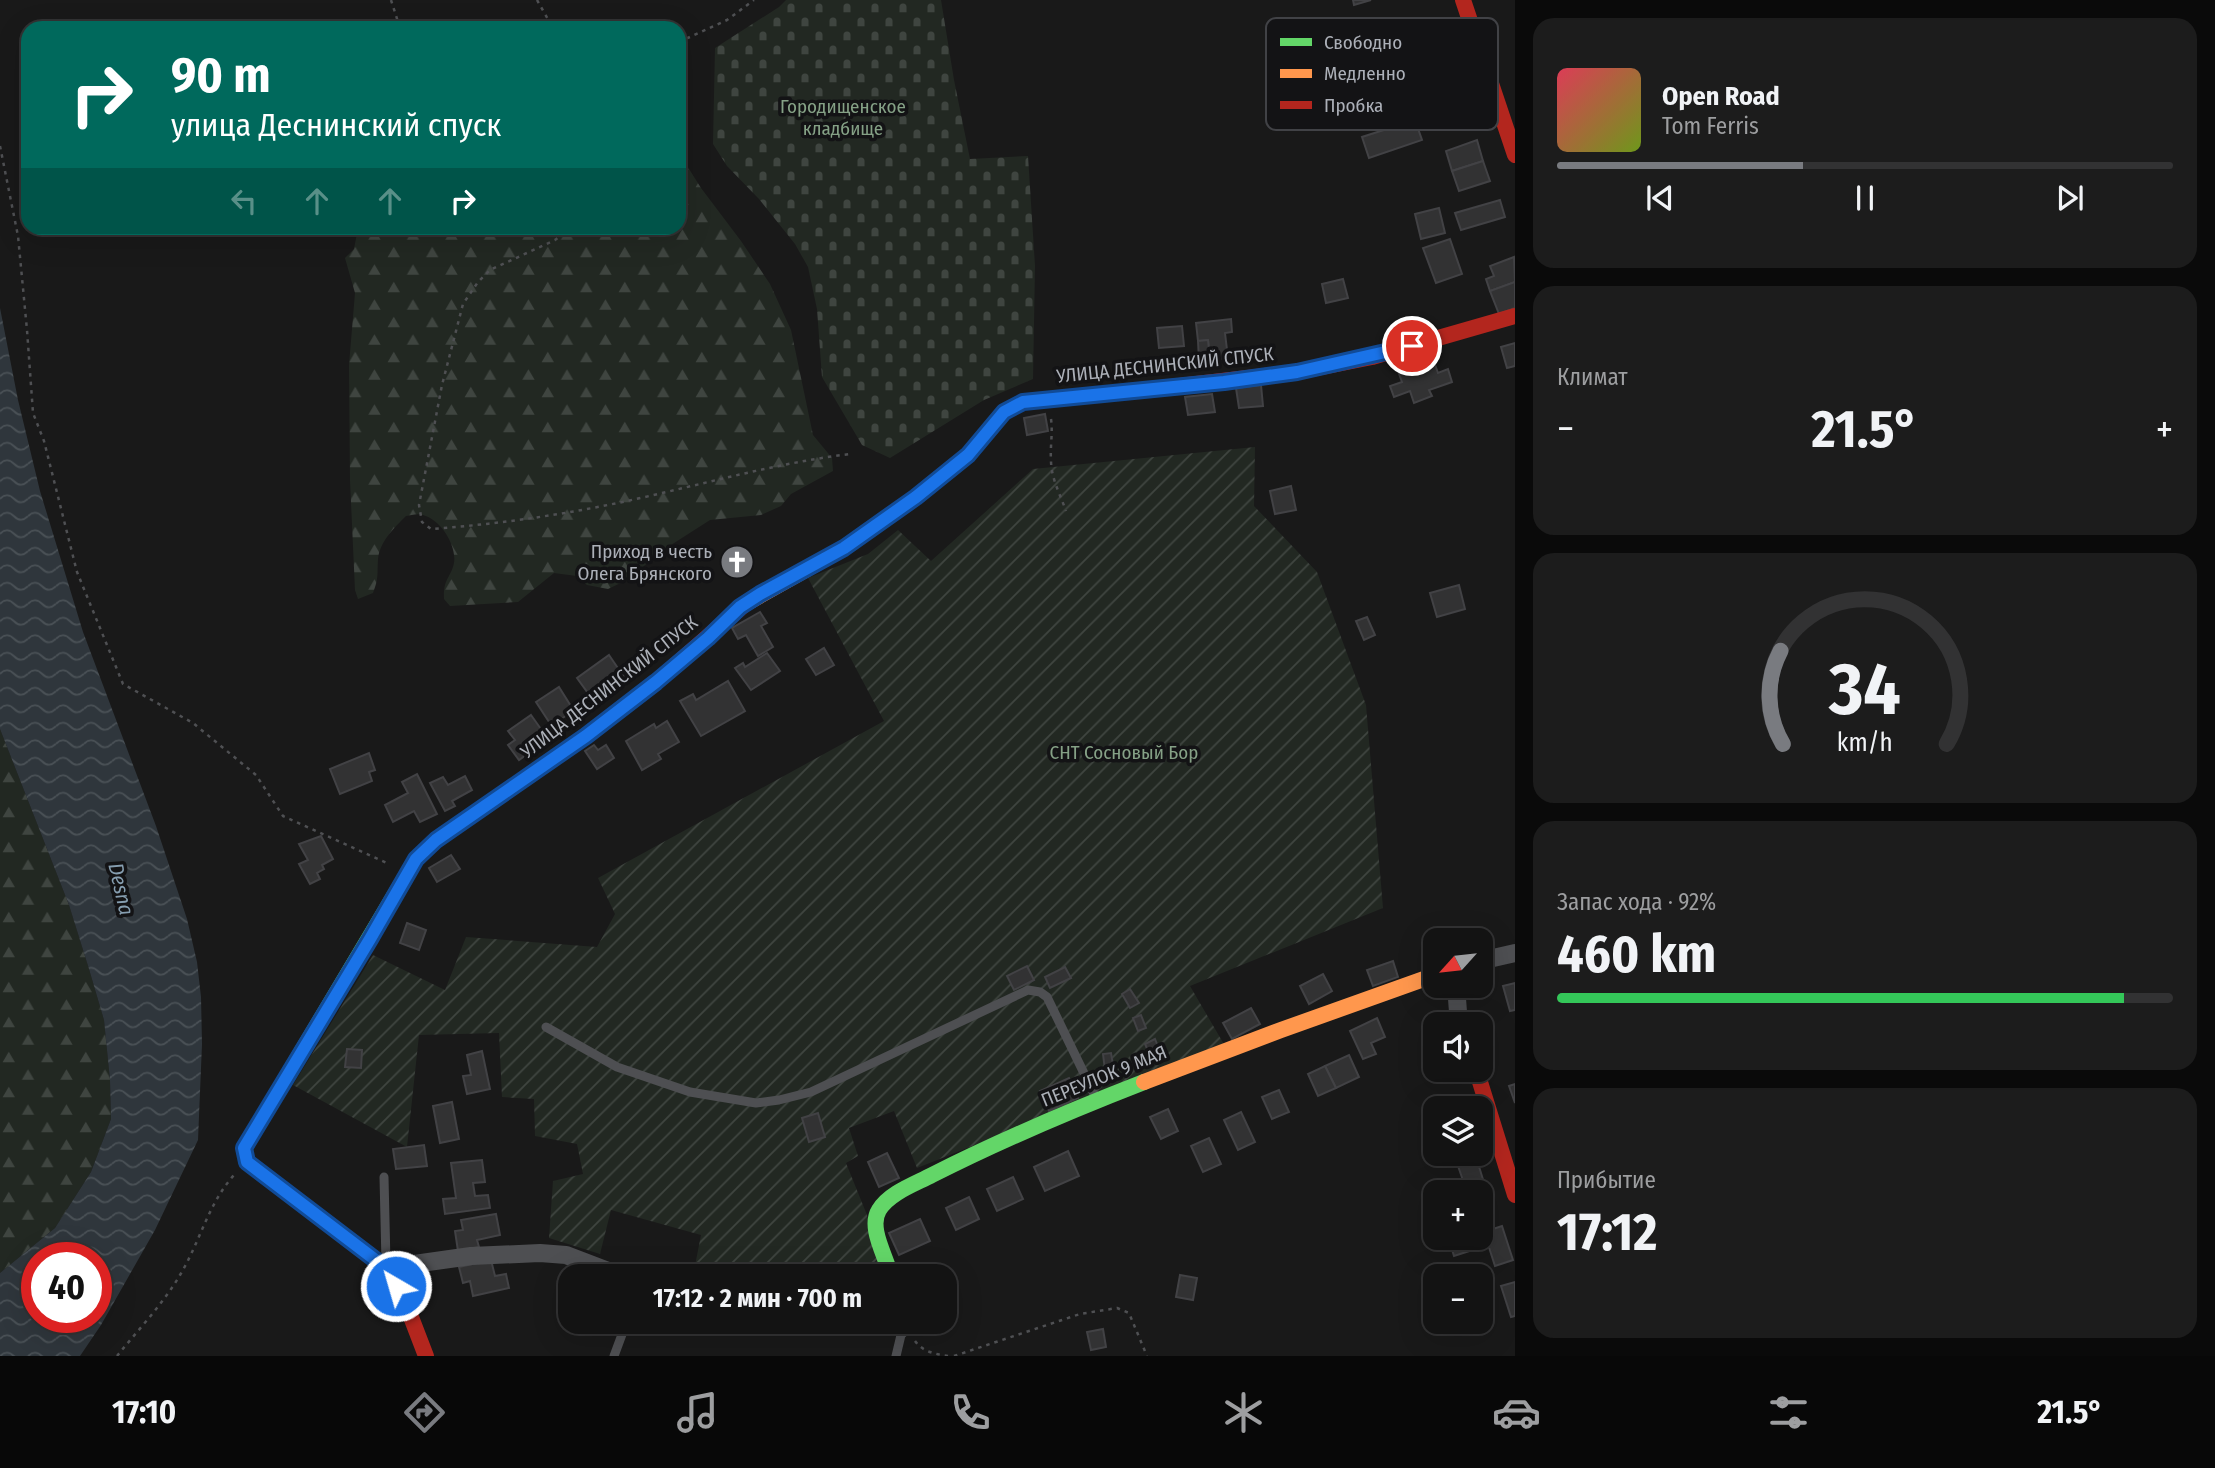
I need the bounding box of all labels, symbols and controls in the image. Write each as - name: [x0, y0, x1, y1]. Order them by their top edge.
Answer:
- legend: [1266, 18, 1498, 130]
- text: Свободно: [1324, 31, 1402, 54]
- text: 90 m: [171, 46, 271, 105]
- icon: right: [56, 49, 147, 140]
- text: Медленно: [1324, 62, 1406, 85]
- text: Open Road: [1662, 81, 1780, 112]
- text: Пробка: [1324, 94, 1383, 117]
- park label: Городищенское кладбище: [780, 95, 906, 140]
- text: улица Деснинский спуск: [171, 106, 501, 144]
- text: Tom Ferris: [1662, 112, 1759, 140]
- icon: previous: [1641, 179, 1679, 217]
- icon: pause: [1846, 179, 1884, 217]
- icon: next: [2051, 179, 2089, 217]
- icon: left: [225, 182, 263, 220]
- icon: ahead: [298, 182, 336, 220]
- icon: ahead: [371, 182, 409, 220]
- icon: right: [444, 182, 482, 220]
- pin: [1382, 316, 1442, 376]
- icon: arrive: [1393, 327, 1431, 365]
- street label: УЛИЦА ДЕСНИНСКИЙ СПУСК: [1054, 342, 1275, 388]
- text: Климат: [1557, 363, 1628, 391]
- text: 21.5°: [1811, 398, 1918, 461]
- text: −: [1557, 406, 1574, 452]
- text: +: [2156, 406, 2173, 452]
- place label: Приход в честь Олега Брянского: [577, 540, 712, 585]
- church icon: Приход в честь Олега Брянского: [718, 543, 756, 581]
- street label: УЛИЦА ДЕСНИНСКИЙ СПУСК: [515, 611, 702, 764]
- text: 34: [1828, 646, 1901, 733]
- text: km/h: [1837, 728, 1893, 758]
- park label: СНТ Сосновый Бор: [1050, 741, 1198, 764]
- water label: Desna: [102, 860, 140, 918]
- text: Запас хода · 92%: [1557, 888, 1716, 916]
- text: 460 km: [1557, 923, 1716, 986]
- north arrow: [1423, 928, 1493, 998]
- map controls: [1423, 928, 1493, 1334]
- button: sound: [1423, 1012, 1493, 1082]
- street label: ПЕРЕУЛОК 9 МАЯ: [1038, 1040, 1170, 1112]
- button: layers: [1423, 1096, 1493, 1166]
- text: Прибытие: [1557, 1166, 1656, 1194]
- button: +: [1423, 1180, 1493, 1250]
- text: 17:12: [1557, 1201, 1657, 1264]
- speed limit sign: 40: [21, 1242, 112, 1333]
- position arrow: [359, 1249, 433, 1323]
- button: −: [1423, 1264, 1493, 1334]
- text: 17:12 · 2 мин · 700 m: [653, 1283, 862, 1314]
- icon: directions: [400, 1388, 449, 1437]
- icon: music: [673, 1388, 722, 1437]
- icon: phone: [946, 1388, 995, 1437]
- icon: climate: [1219, 1388, 1268, 1437]
- icon: car: [1492, 1388, 1541, 1437]
- icon: filters: [1764, 1388, 1813, 1437]
- text: 17:10: [112, 1393, 176, 1431]
- text: 21.5°: [2037, 1393, 2103, 1431]

